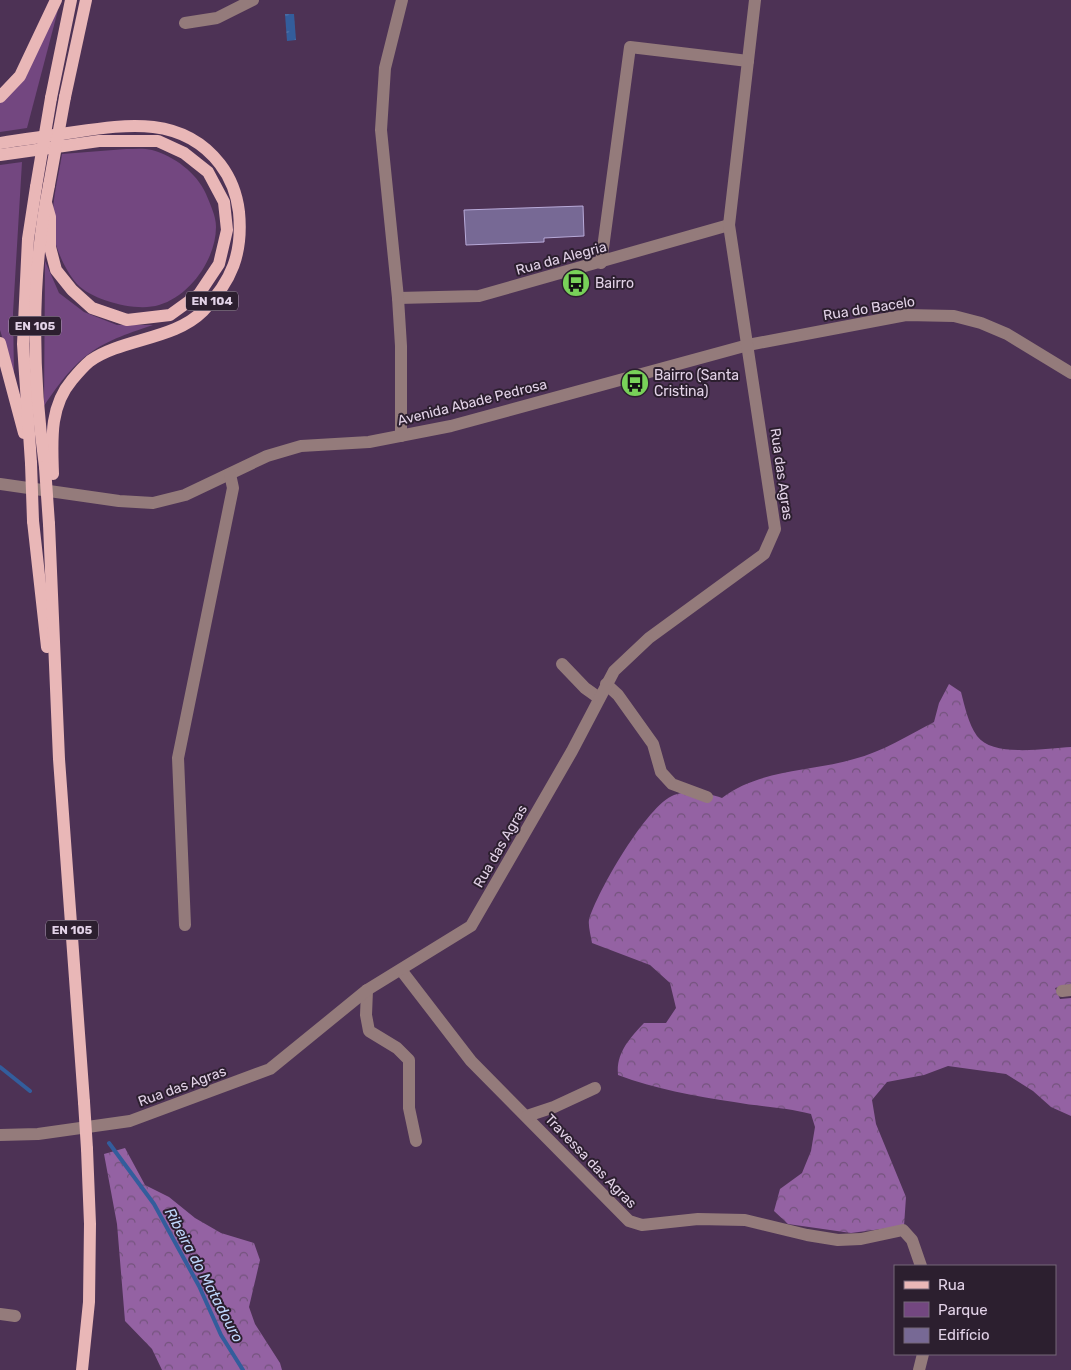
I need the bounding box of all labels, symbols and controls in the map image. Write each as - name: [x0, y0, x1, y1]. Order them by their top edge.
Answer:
- street label: Rua da Alegria: [514, 238, 608, 279]
- bus stop icon: Bairro: [561, 268, 591, 298]
- place label: Bairro: [595, 275, 634, 292]
- road number: EN 104: [186, 292, 238, 310]
- street label: Rua do Bacelo: [822, 293, 916, 324]
- road number: EN 105: [9, 316, 61, 336]
- place label: Bairro (Santa Cristina): [654, 367, 739, 400]
- bus stop icon: Bairro (Santa Cristina): [620, 368, 650, 398]
- street label: Avenida Abade Pedrosa: [396, 376, 549, 429]
- street label: Rua das Agras: [767, 427, 796, 521]
- street label: Rua das Agras: [470, 802, 531, 891]
- road number: EN 105: [46, 920, 98, 940]
- street label: Rua das Agras: [136, 1063, 229, 1110]
- street label: Travessa das Agras: [541, 1111, 640, 1212]
- water label: Ribeira do Matadouro: [161, 1205, 247, 1346]
- legend: [894, 1265, 1056, 1355]
- text: Rua: [938, 1276, 965, 1294]
- text: Parque: [938, 1301, 988, 1319]
- text: Edifício: [938, 1326, 990, 1344]

